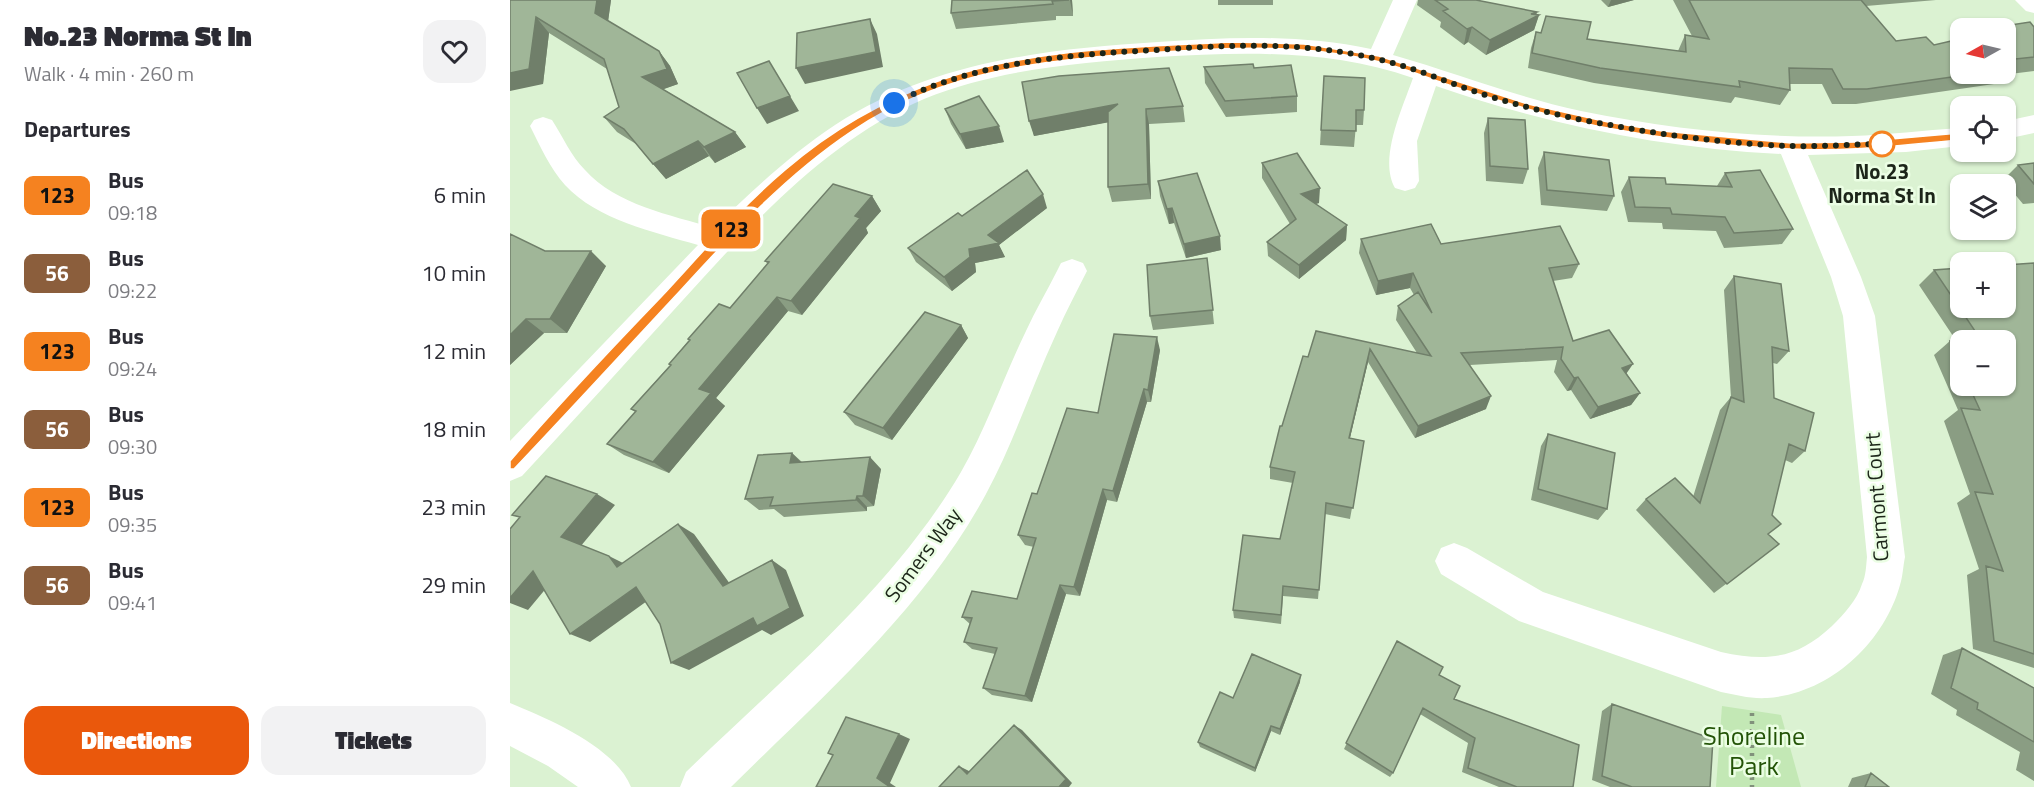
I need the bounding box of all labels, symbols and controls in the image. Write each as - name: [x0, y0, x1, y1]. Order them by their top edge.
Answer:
- text: No.23 Norma St In: [24, 14, 252, 57]
- north arrow: [1950, 18, 2016, 84]
- map controls: [1950, 18, 2016, 396]
- button: heart: [423, 20, 486, 83]
- text: Walk · 4 min · 260 m: [24, 58, 194, 89]
- your location: [879, 88, 909, 118]
- button: locate: [1950, 96, 2016, 162]
- text: Departures: [24, 112, 131, 146]
- marker: No.23 Norma St In: [1869, 131, 1895, 157]
- place label: No.23 Norma St In: [1828, 155, 1936, 211]
- text: Bus: [108, 163, 144, 197]
- button: layers: [1950, 174, 2016, 240]
- text: 6 min: [434, 178, 486, 212]
- text: 123: [39, 179, 75, 211]
- text: 09:18: [108, 197, 157, 228]
- line badge: 123: [696, 210, 766, 248]
- text: 123: [713, 213, 749, 245]
- text: Bus: [108, 241, 144, 275]
- button: +: [1950, 252, 2016, 318]
- text: 10 min: [421, 256, 486, 290]
- text: 56: [45, 257, 69, 289]
- text: 09:22: [108, 275, 157, 306]
- text: Bus: [108, 319, 144, 353]
- button: −: [1950, 330, 2016, 396]
- text: 12 min: [421, 334, 486, 368]
- text: 123: [39, 335, 75, 367]
- text: 09:24: [108, 353, 157, 384]
- text: Bus: [108, 397, 144, 431]
- text: 18 min: [421, 412, 486, 446]
- text: 56: [45, 413, 69, 445]
- text: 09:30: [108, 431, 157, 462]
- street label: Carmont Court: [1855, 431, 1896, 563]
- text: Bus: [108, 475, 144, 509]
- text: 23 min: [421, 490, 486, 524]
- text: 123: [39, 491, 75, 523]
- street label: Somers Way: [876, 500, 968, 608]
- text: 09:35: [108, 509, 157, 540]
- text: Bus: [108, 553, 144, 587]
- text: 29 min: [421, 568, 486, 602]
- text: 56: [45, 569, 69, 601]
- text: 09:41: [108, 587, 157, 618]
- button: Directions: [24, 706, 249, 775]
- button: Tickets: [261, 706, 486, 775]
- park label: Shoreline Park: [1703, 716, 1805, 785]

